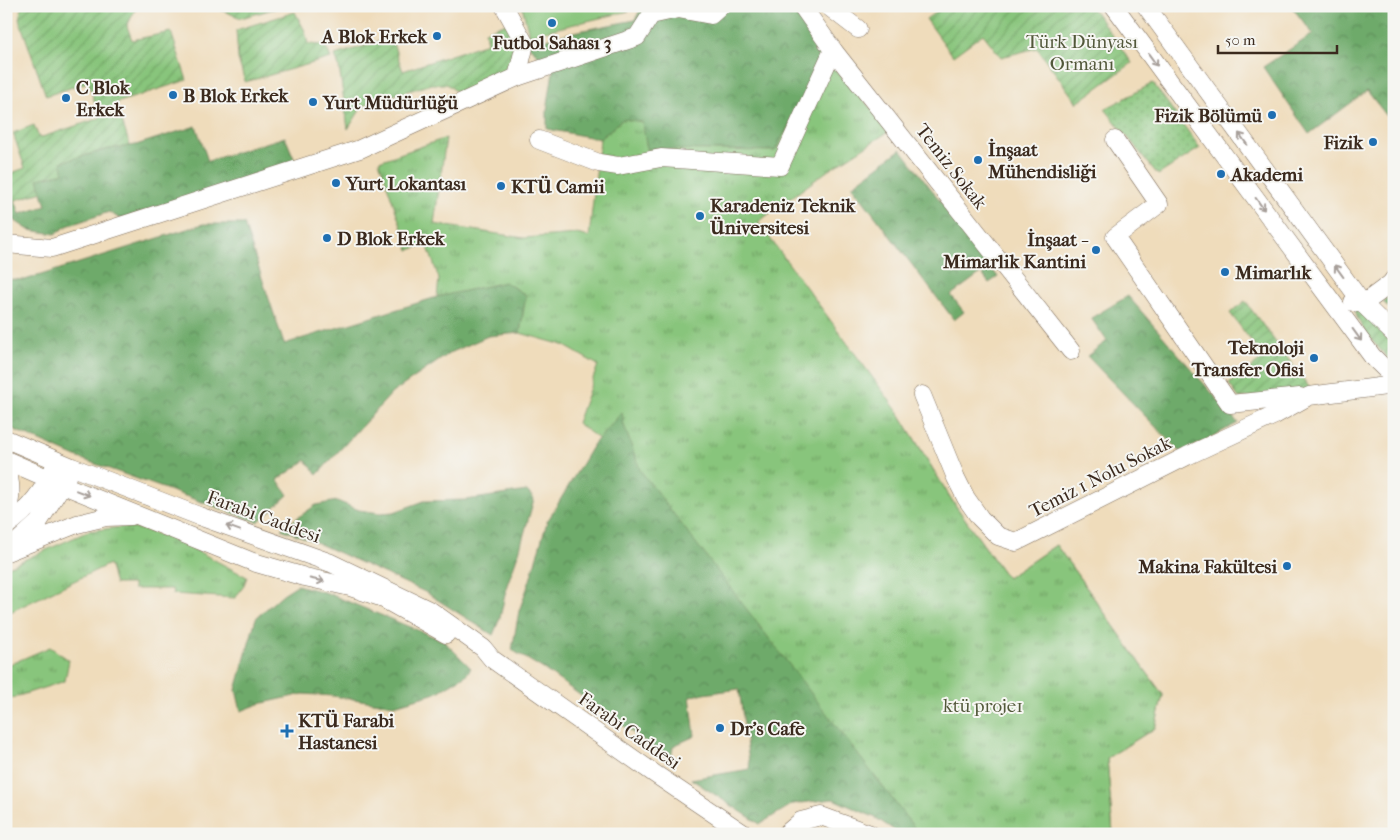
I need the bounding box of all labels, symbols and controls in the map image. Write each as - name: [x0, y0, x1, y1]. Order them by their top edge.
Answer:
- marker: Futbol Sahası 3: [546, 17, 558, 29]
- scale bar: [1218, 22, 1336, 54]
- place label: A Blok Erkek: [321, 26, 428, 48]
- marker: A Blok Erkek: [431, 30, 443, 42]
- park label: Türk Dünyası Ormanı: [1026, 31, 1138, 75]
- text: 50 m: [1225, 31, 1256, 49]
- place label: Futbol Sahası 3: [492, 32, 611, 54]
- one-way arrow: [1148, 53, 1159, 66]
- place label: C Blok Erkek: [76, 77, 131, 121]
- place label: B Blok Erkek: [183, 85, 290, 107]
- marker: B Blok Erkek: [167, 89, 179, 101]
- marker: C Blok Erkek: [60, 92, 72, 104]
- place label: Yurt Müdürlüğü: [322, 92, 458, 114]
- marker: Yurt Müdürlüğü: [307, 96, 319, 108]
- place label: Fizik Bölümü: [1153, 105, 1262, 127]
- marker: Fizik Bölümü: [1266, 109, 1278, 121]
- street label: Temiz Sokak: [911, 120, 991, 214]
- place label: Fizik: [1322, 132, 1364, 154]
- one-way arrow: [1238, 133, 1249, 146]
- marker: Fizik: [1367, 136, 1379, 148]
- place label: İnşaat Mühendisliği: [987, 138, 1097, 183]
- marker: İnşaat Mühendisliği: [972, 154, 984, 166]
- place label: Akademi: [1230, 164, 1303, 186]
- marker: Akademi: [1215, 168, 1227, 180]
- place label: Yurt Lokantası: [345, 173, 466, 195]
- place label: KTÜ Camii: [511, 175, 605, 198]
- marker: Yurt Lokantası: [330, 177, 342, 189]
- marker: KTÜ Camii: [495, 180, 507, 192]
- place label: Karadeniz Teknik Üniversitesi: [709, 195, 857, 239]
- one-way arrow: [1255, 197, 1265, 211]
- marker: Karadeniz Teknik Üniversitesi: [694, 210, 706, 222]
- place label: D Blok Erkek: [337, 228, 446, 250]
- place label: İnşaat - Mimarlik Kantini: [942, 228, 1089, 273]
- marker: D Blok Erkek: [321, 232, 333, 244]
- marker: İnşaat - Mimarlik Kantini: [1090, 244, 1102, 256]
- place label: Mimarlık: [1234, 262, 1312, 284]
- one-way arrow: [1334, 264, 1344, 278]
- marker: Mimarlık: [1219, 266, 1231, 278]
- one-way arrow: [1352, 328, 1362, 342]
- place label: Teknoloji Transfer Ofisi: [1191, 337, 1304, 381]
- marker: Teknoloji Transfer Ofisi: [1308, 352, 1320, 364]
- street label: Temiz 1 Nolu Sokak: [1026, 431, 1175, 522]
- street label: Farabi Caddesi: [204, 486, 324, 548]
- one-way arrow: [75, 489, 90, 499]
- one-way arrow: [226, 523, 241, 532]
- place label: Makina Fakültesi: [1137, 556, 1277, 578]
- marker: Makina Fakültesi: [1281, 560, 1293, 572]
- one-way arrow: [309, 576, 325, 585]
- street label: Farabi Caddesi: [574, 688, 685, 774]
- park label: ktü proje1: [943, 695, 1023, 717]
- place label: KTÜ Farabi Hastanesi: [298, 709, 395, 754]
- place label: Dr's Cafe: [730, 718, 805, 740]
- marker: Dr's Cafe: [714, 722, 726, 734]
- marker: KTÜ Farabi Hastanesi: [280, 724, 294, 738]

